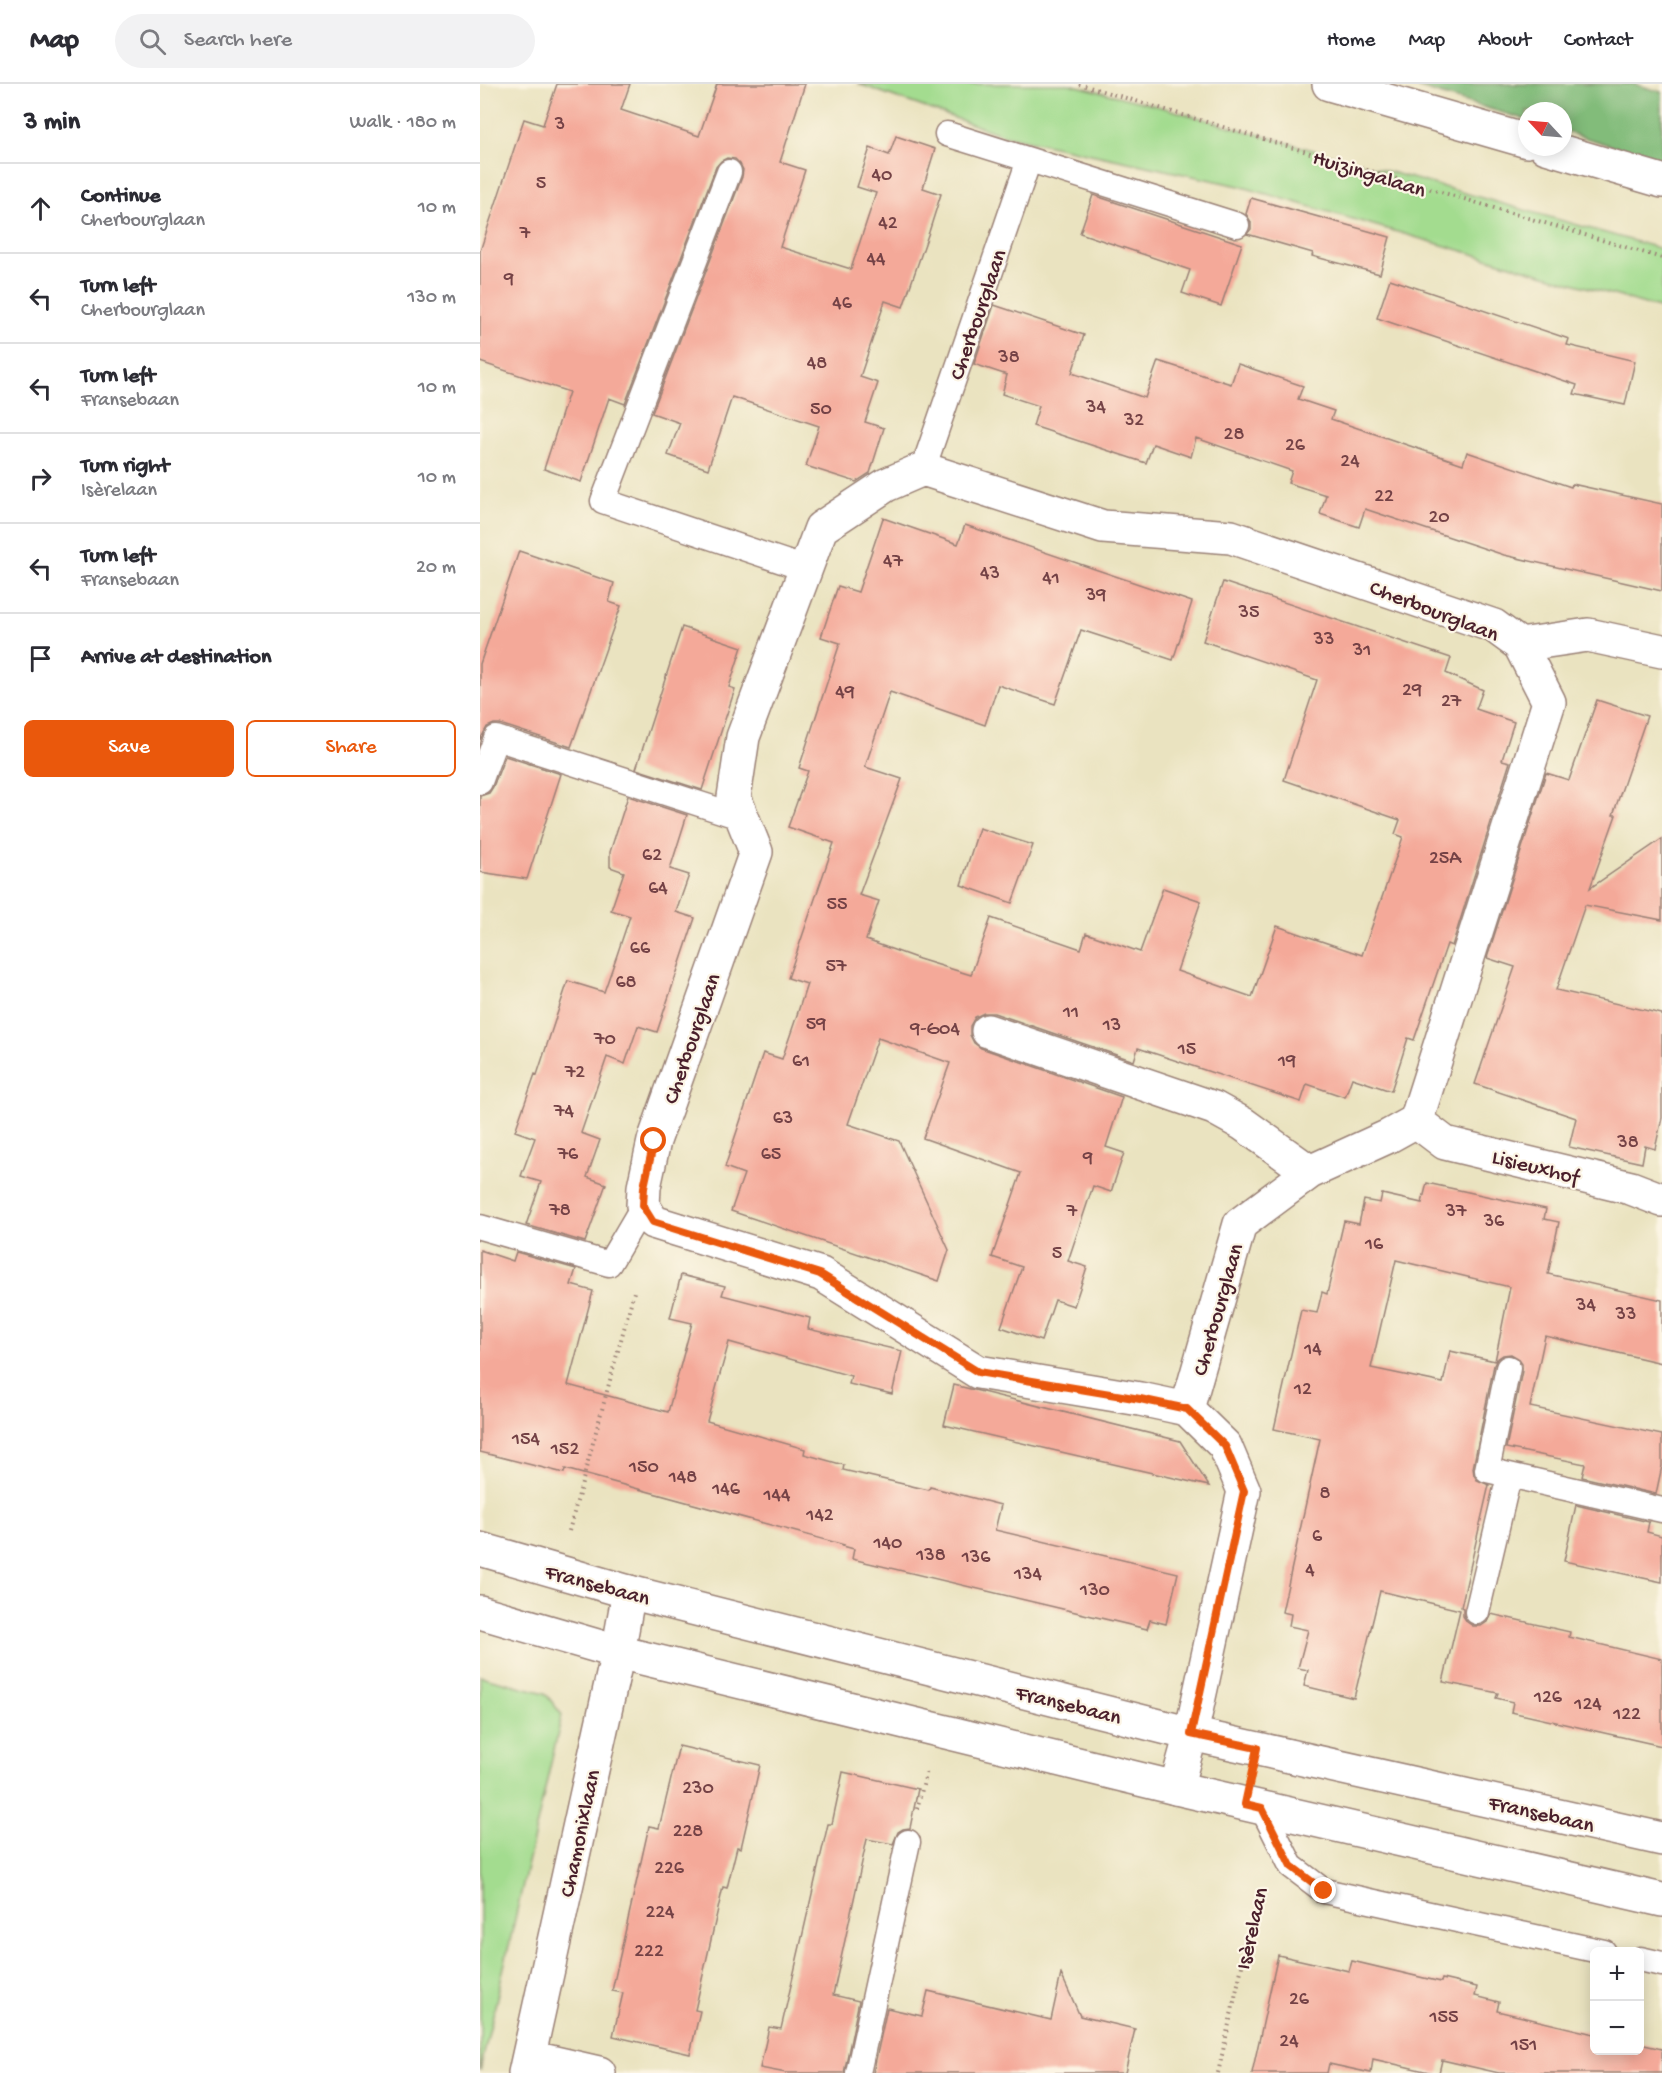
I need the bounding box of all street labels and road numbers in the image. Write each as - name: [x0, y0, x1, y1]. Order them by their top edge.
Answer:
- street label: Huizingalaan: [1309, 146, 1429, 206]
- street label: Cherbourglaan: [945, 246, 1014, 384]
- street label: Cherbourglaan: [1365, 576, 1502, 649]
- street label: Cherbourglaan: [659, 970, 728, 1108]
- street label: Lisieuxhof: [1489, 1146, 1584, 1193]
- street label: Cherbourglaan: [1189, 1241, 1251, 1379]
- street label: Fransebaan: [541, 1560, 653, 1613]
- street label: Fransebaan: [1012, 1681, 1124, 1733]
- street label: Chamonixlaan: [556, 1767, 608, 1900]
- street label: Fransebaan: [1485, 1791, 1597, 1841]
- street label: Isèrelaan: [1232, 1885, 1276, 1973]

